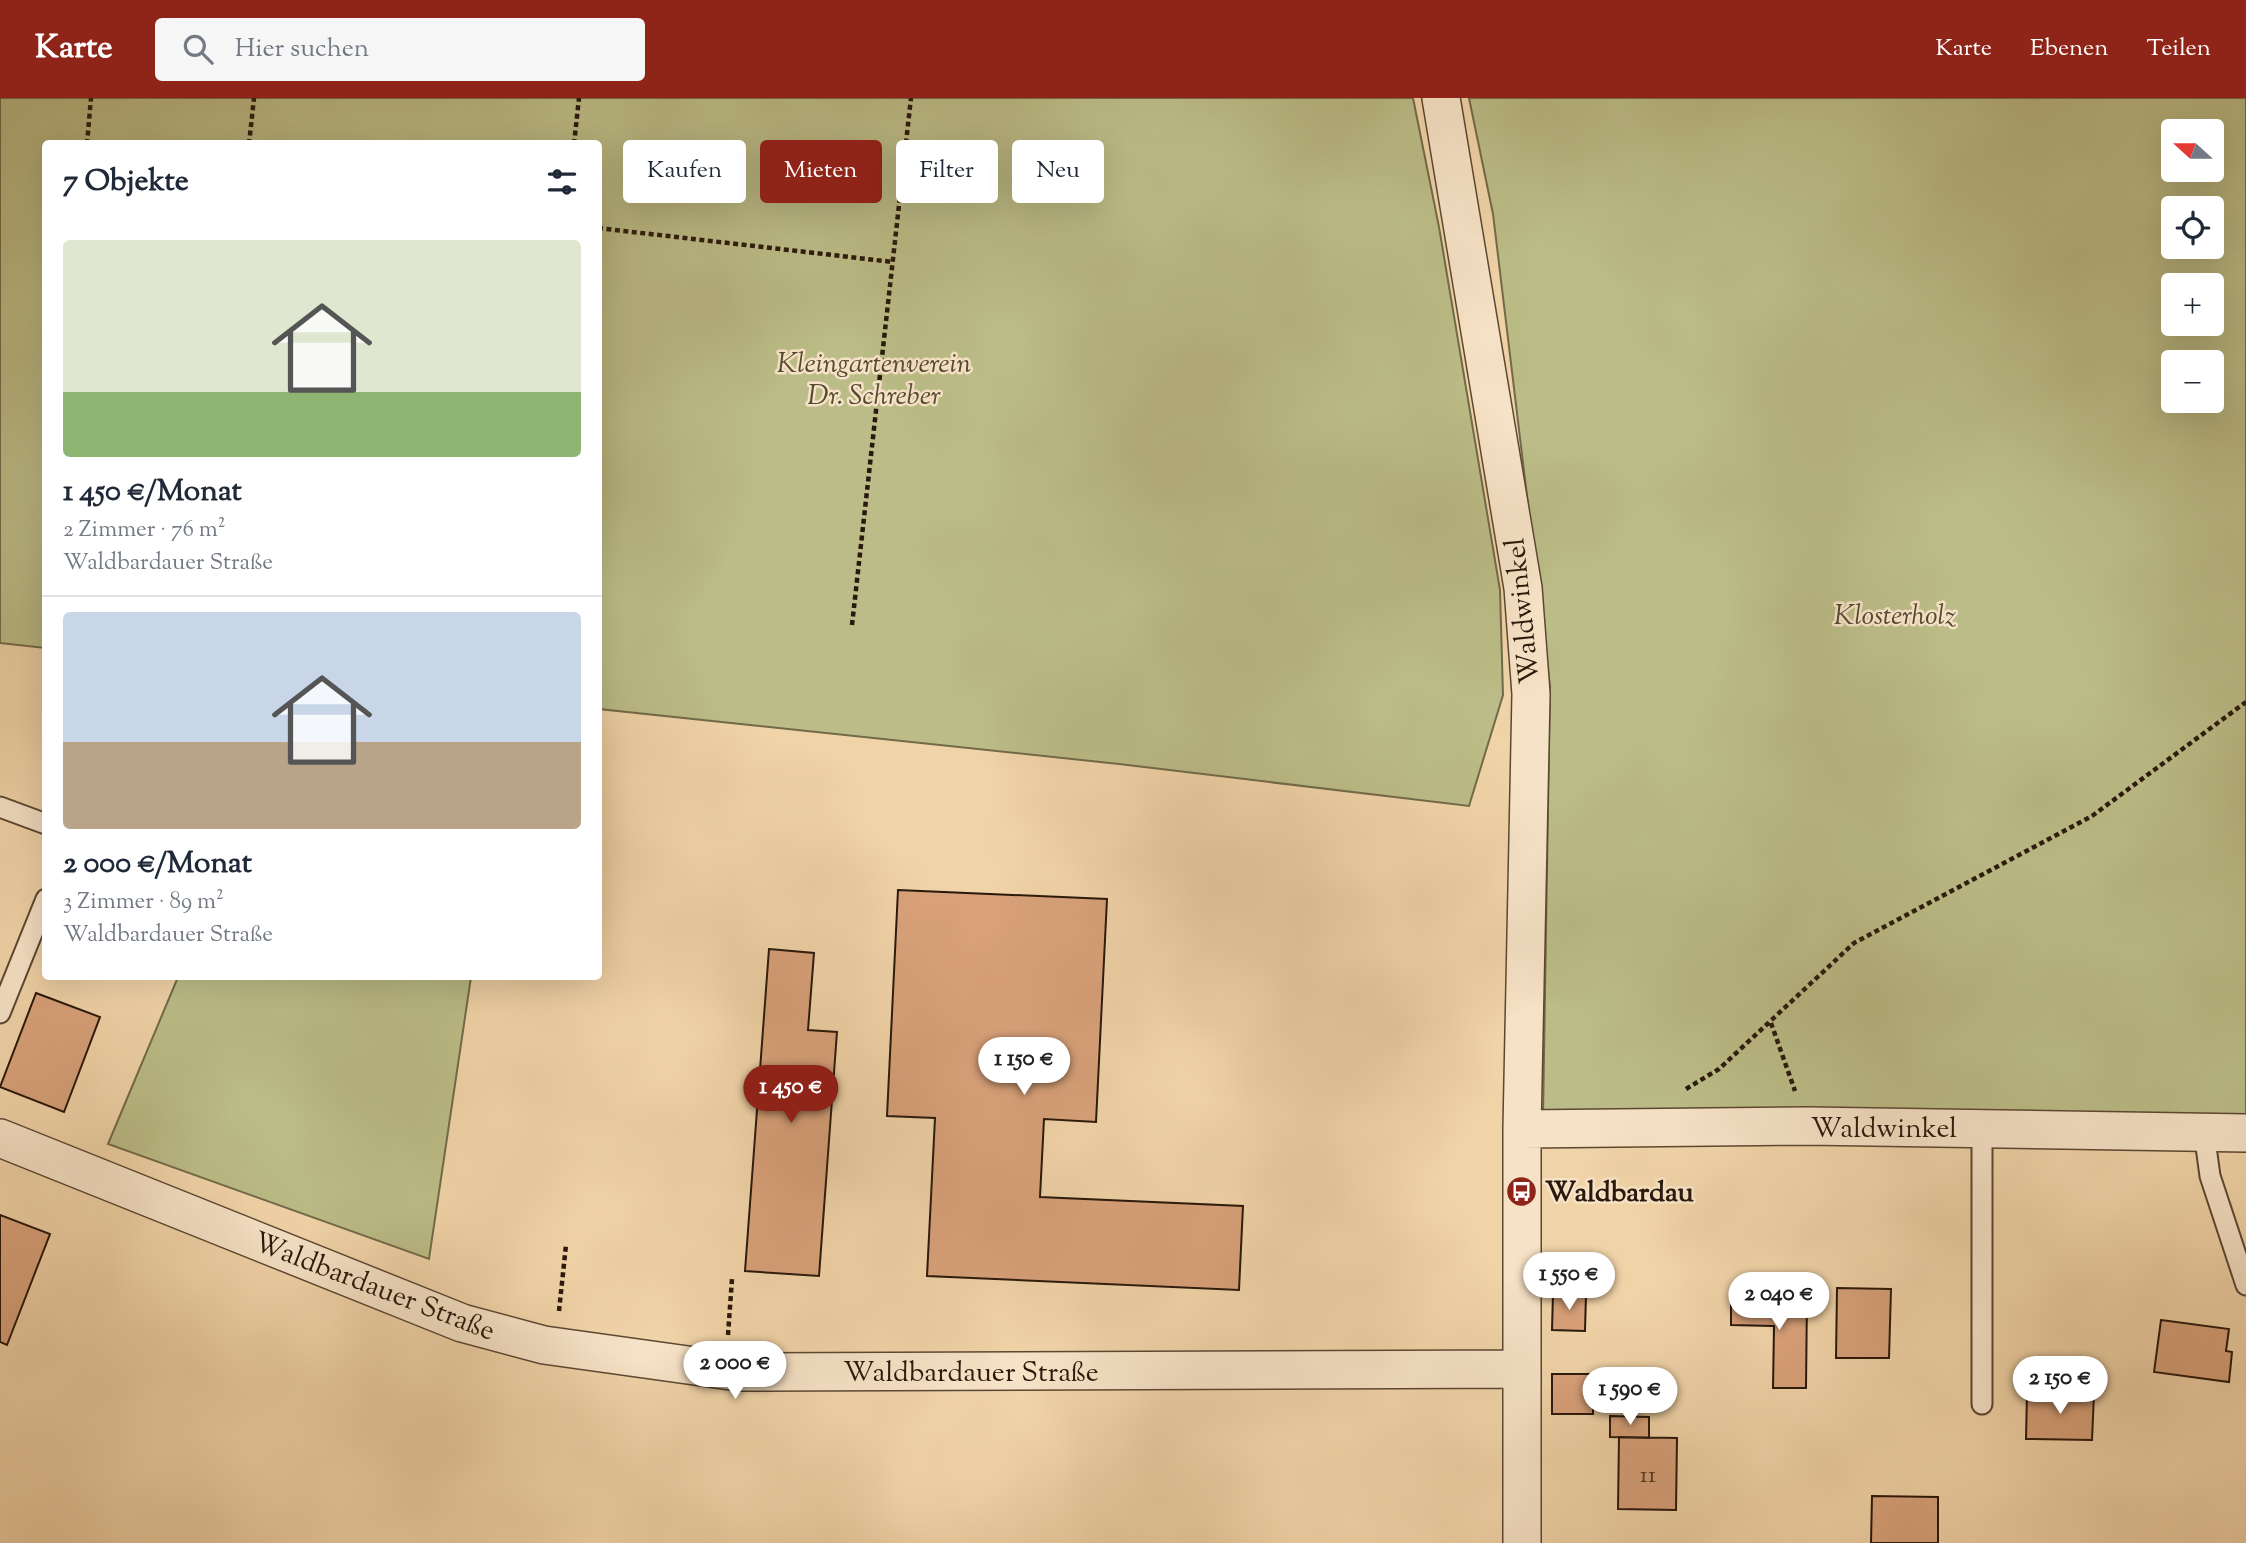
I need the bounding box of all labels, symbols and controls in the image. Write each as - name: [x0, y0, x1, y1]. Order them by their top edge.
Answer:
- search box: [155, 18, 645, 81]
- text: Karte: [35, 25, 113, 73]
- icon: search: [179, 30, 217, 68]
- text: Hier suchen: [235, 31, 369, 68]
- text: Karte: [1935, 32, 1992, 66]
- text: Ebenen: [2030, 32, 2108, 66]
- text: Teilen: [2146, 32, 2211, 66]
- north arrow: [2161, 119, 2224, 182]
- map controls: [2161, 119, 2224, 413]
- chip: Kaufen: [623, 140, 746, 203]
- chip: Mieten: [760, 140, 882, 203]
- chip: Filter: [896, 140, 998, 203]
- chip: Neu: [1012, 140, 1104, 203]
- text: 7 Objekte: [63, 161, 189, 204]
- icon: filters: [543, 163, 581, 201]
- button: locate: [2161, 196, 2224, 259]
- button: +: [2161, 273, 2224, 336]
- icon: home: [259, 285, 385, 411]
- park label: Kleingartenverein Dr. Schreber: [777, 345, 972, 417]
- button: −: [2161, 350, 2224, 413]
- text: 1 450 €/Monat: [63, 471, 242, 514]
- text: 2 Zimmer · 76 m²: [63, 514, 226, 547]
- street label: Waldwinkel: [1496, 536, 1552, 686]
- text: Waldbardauer Straße: [63, 547, 273, 580]
- park label: Klosterholz: [1834, 597, 1956, 637]
- icon: home: [259, 657, 385, 783]
- text: 2 000 €/Monat: [63, 843, 252, 886]
- text: 3 Zimmer · 89 m²: [63, 886, 224, 919]
- text: Waldbardauer Straße: [63, 919, 273, 952]
- pin: 1 150 €: [959, 1038, 1089, 1097]
- text: 1 150 €: [994, 1043, 1054, 1076]
- pin: 1 450 €: [726, 1066, 856, 1125]
- text: 1 450 €: [759, 1071, 823, 1104]
- street label: Waldwinkel: [1811, 1110, 1957, 1150]
- bus stop icon: Waldbardau: [1505, 1174, 1539, 1208]
- place label: Waldbardau: [1545, 1174, 1695, 1214]
- street label: Waldbardauer Straße: [247, 1223, 500, 1352]
- pin: 1 550 €: [1504, 1252, 1634, 1312]
- text: 1 550 €: [1539, 1258, 1599, 1291]
- pin: 2 040 €: [1714, 1272, 1844, 1332]
- text: 2 040 €: [1744, 1278, 1814, 1311]
- pin: 2 000 €: [670, 1342, 800, 1401]
- text: 2 000 €: [699, 1347, 771, 1380]
- street label: Waldbardauer Straße: [843, 1354, 1099, 1394]
- pin: 2 150 €: [1995, 1356, 2125, 1416]
- text: 2 150 €: [2029, 1362, 2091, 1395]
- pin: 1 590 €: [1565, 1368, 1695, 1427]
- text: 1 590 €: [1599, 1373, 1661, 1406]
- house number: 11: [1640, 1459, 1656, 1493]

